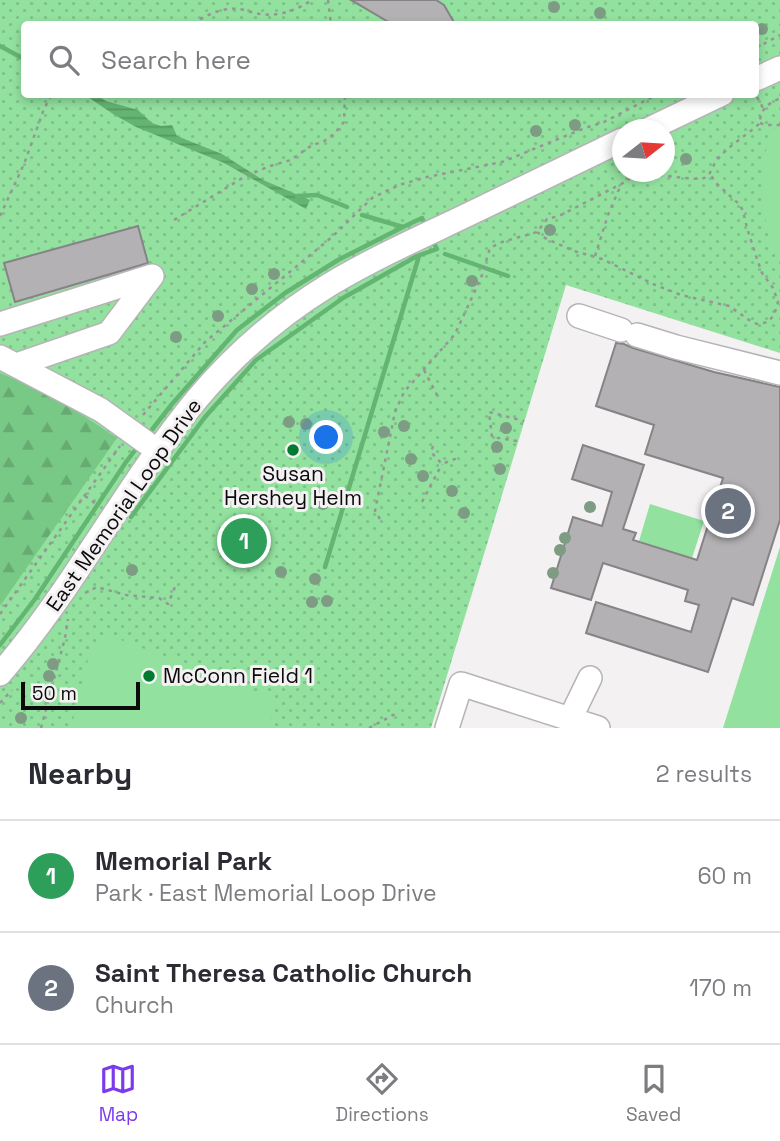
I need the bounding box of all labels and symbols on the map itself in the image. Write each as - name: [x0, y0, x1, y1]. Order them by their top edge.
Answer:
- north arrow: [612, 119, 675, 182]
- street label: East Memorial Loop Drive: [40, 393, 207, 616]
- your location: [309, 420, 343, 454]
- marker: Susan Hershey Helm: [285, 442, 301, 458]
- place label: Susan Hershey Helm: [224, 460, 362, 511]
- pin: 2: [705, 485, 751, 537]
- pin: 1: [221, 515, 267, 567]
- place label: McConn Field 1: [163, 662, 313, 689]
- marker: McConn Field 1: [141, 668, 157, 684]
- scale bar: [21, 679, 140, 711]

